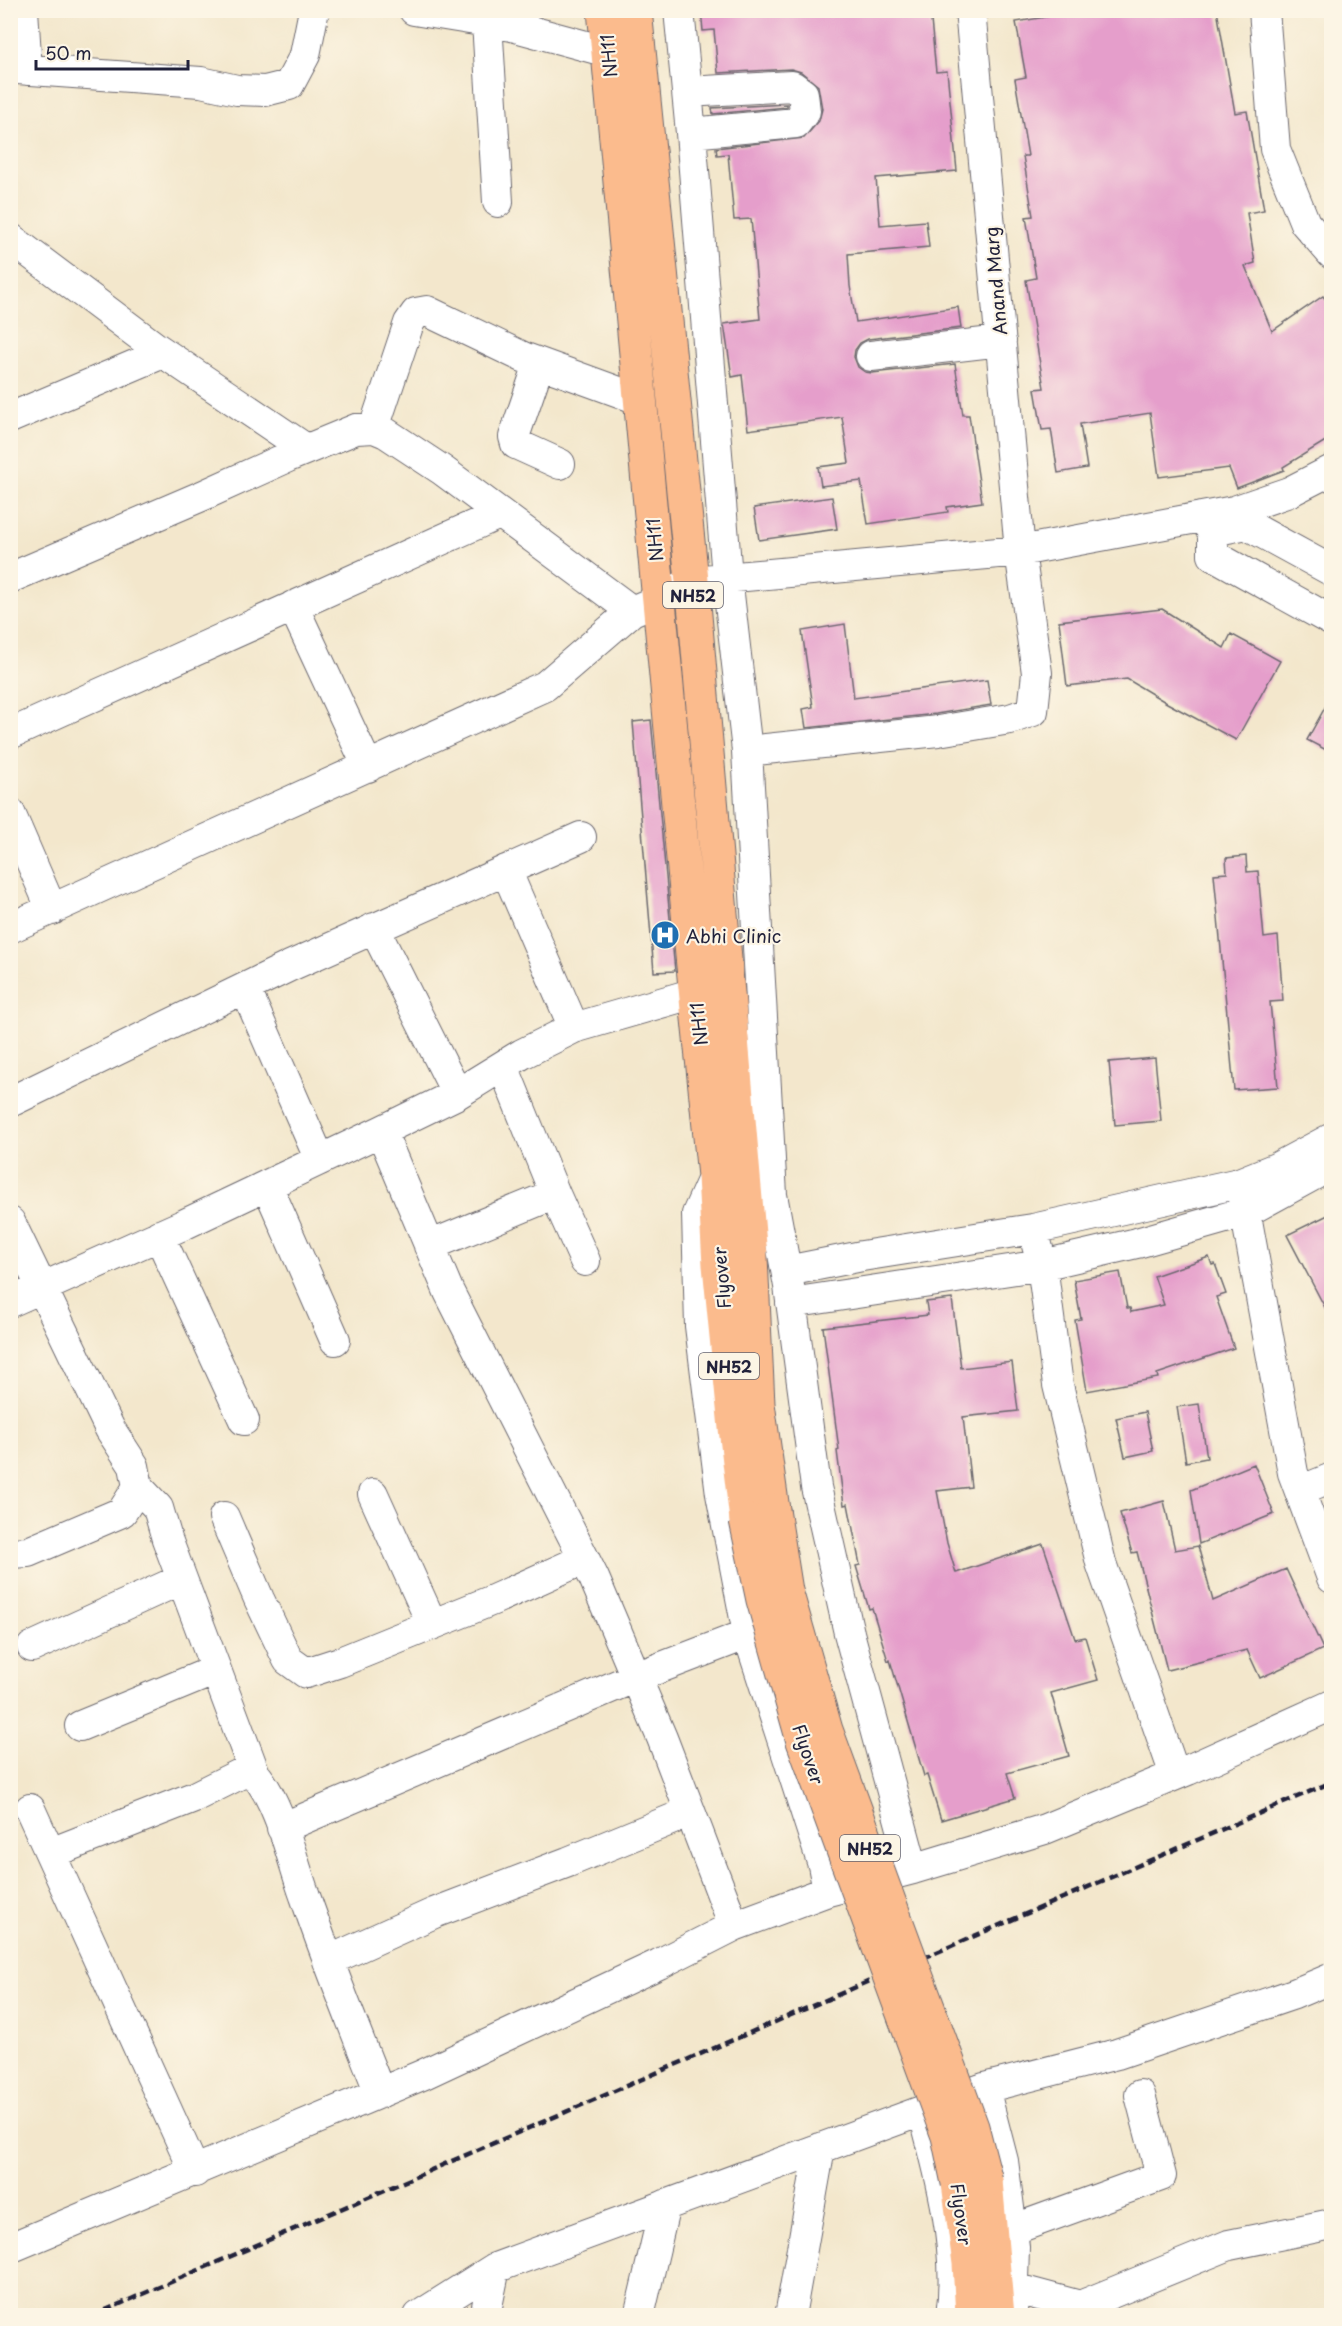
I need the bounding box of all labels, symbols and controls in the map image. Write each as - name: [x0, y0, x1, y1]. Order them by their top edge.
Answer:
- scale bar: [36, 33, 188, 71]
- street label: NH11: [593, 33, 623, 79]
- text: 50 m: [45, 39, 92, 66]
- street label: Anand Marg: [977, 226, 1013, 336]
- street label: NH11: [639, 517, 669, 563]
- road number: NH52: [663, 582, 723, 608]
- hospital icon: Abhi Clinic: [649, 919, 681, 951]
- place label: Abhi Clinic: [686, 922, 781, 949]
- street label: NH11: [682, 1001, 714, 1047]
- street label: Flyover: [705, 1245, 737, 1310]
- road number: NH52: [699, 1353, 759, 1379]
- street label: Flyover: [786, 1720, 832, 1788]
- road number: NH52: [840, 1835, 900, 1861]
- street label: Flyover: [944, 2181, 980, 2247]

